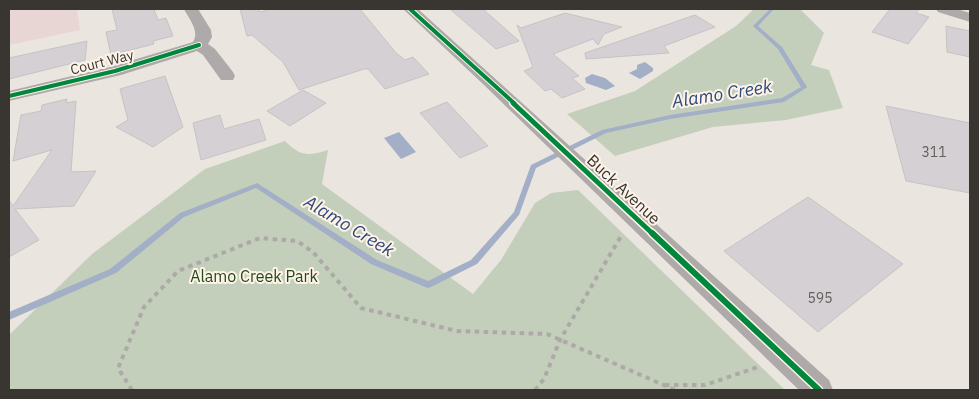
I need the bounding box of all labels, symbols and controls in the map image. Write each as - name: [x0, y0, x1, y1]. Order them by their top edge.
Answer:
- street label: Court Way: [68, 45, 136, 79]
- water label: Alamo Creek: [669, 74, 774, 113]
- house number: 311: [921, 143, 947, 161]
- street label: Buck Avenue: [583, 150, 665, 228]
- water label: Alamo Creek: [299, 189, 399, 262]
- park label: Alamo Creek Park: [190, 266, 318, 286]
- house number: 595: [807, 289, 833, 307]

